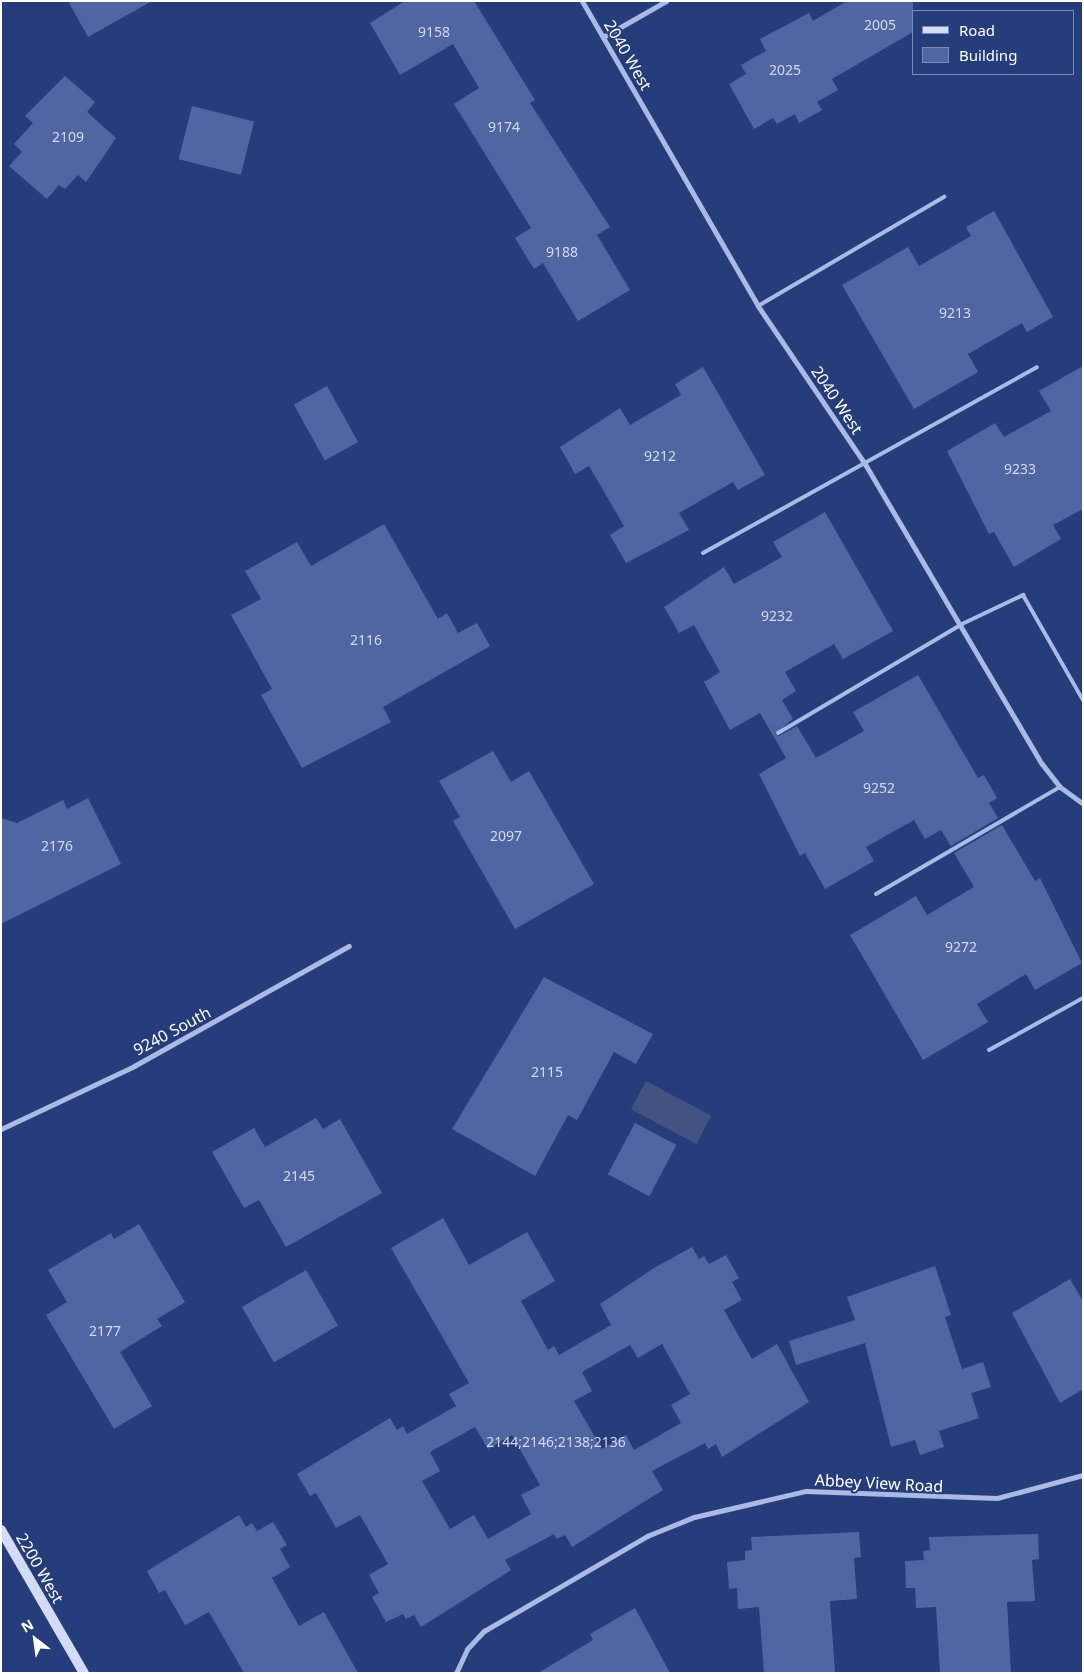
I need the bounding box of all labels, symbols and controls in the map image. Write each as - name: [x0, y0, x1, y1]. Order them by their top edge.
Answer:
- legend: [912, 10, 1074, 75]
- street label: 2040 West: [600, 17, 656, 93]
- house number: 2005: [864, 17, 896, 33]
- text: Road: [959, 20, 995, 40]
- house number: 9158: [418, 24, 450, 40]
- text: Building: [959, 45, 1017, 65]
- house number: 2025: [769, 62, 801, 78]
- house number: 9174: [488, 119, 520, 135]
- house number: 2109: [52, 129, 84, 145]
- house number: 9188: [546, 244, 578, 260]
- house number: 9213: [939, 305, 971, 321]
- street label: 2040 West: [807, 362, 867, 438]
- house number: 9212: [644, 448, 676, 464]
- house number: 9233: [1004, 461, 1036, 477]
- house number: 9232: [761, 608, 793, 624]
- house number: 2116: [350, 632, 382, 648]
- house number: 9252: [863, 780, 895, 796]
- house number: 2097: [490, 828, 522, 844]
- house number: 2176: [41, 838, 73, 854]
- house number: 9272: [945, 939, 977, 955]
- street label: 9240 South: [130, 1003, 214, 1059]
- house number: 2115: [531, 1064, 563, 1080]
- house number: 2145: [283, 1168, 315, 1184]
- house number: 2177: [89, 1323, 121, 1339]
- house number: 2144;2146;2138;2136: [486, 1434, 626, 1450]
- street label: Abbey View Road: [814, 1470, 944, 1496]
- street label: 2200 West: [12, 1530, 68, 1606]
- north arrow: [10, 1614, 60, 1664]
- text: N: [18, 1615, 37, 1637]

